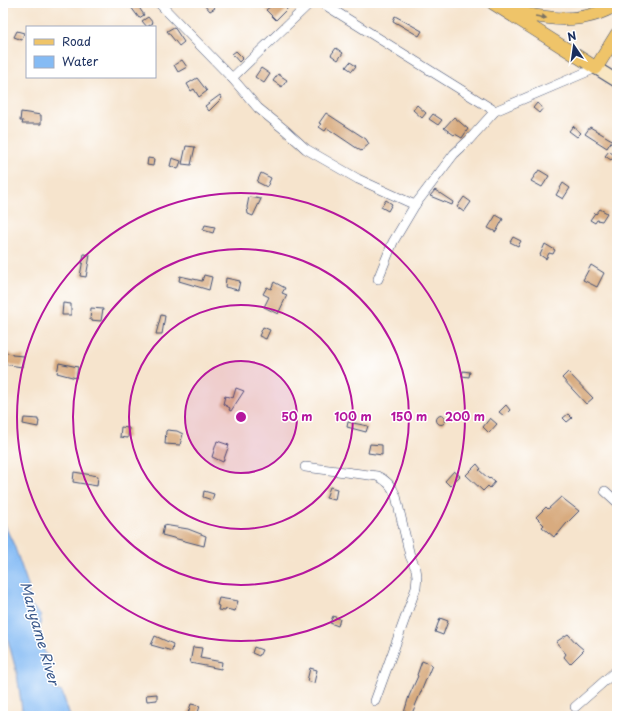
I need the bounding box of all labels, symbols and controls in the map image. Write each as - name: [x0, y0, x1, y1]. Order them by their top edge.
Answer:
- one-way arrow: [535, 14, 547, 20]
- legend: [26, 26, 156, 78]
- north arrow: [554, 26, 594, 66]
- text: N: [565, 26, 578, 45]
- text: Road: [62, 32, 91, 50]
- text: Water: [62, 52, 99, 70]
- text: 50 m: [281, 407, 313, 425]
- text: 100 m: [334, 407, 372, 425]
- text: 150 m: [391, 407, 427, 425]
- text: 200 m: [445, 407, 485, 425]
- centre of rings: [234, 410, 248, 424]
- water label: Manyame River: [15, 579, 65, 689]

